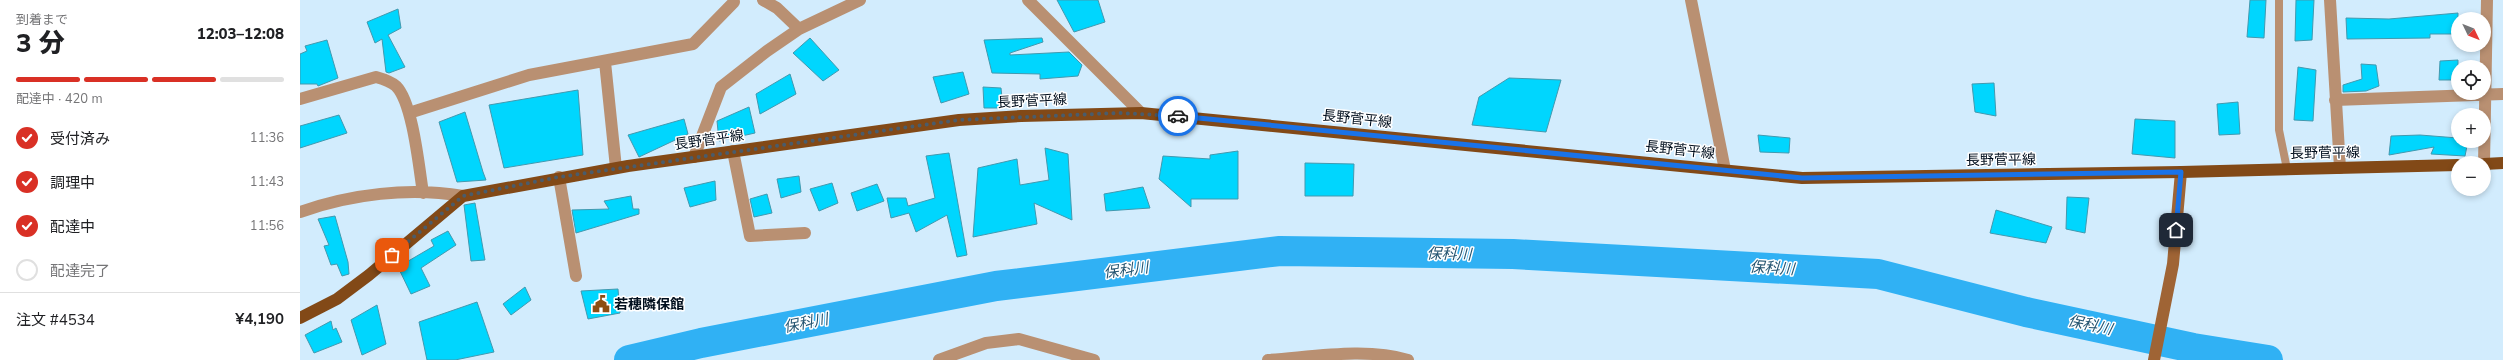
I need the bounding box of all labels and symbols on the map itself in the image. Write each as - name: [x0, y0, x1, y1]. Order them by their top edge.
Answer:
- north arrow: [2451, 12, 2491, 52]
- street label: 長野菅平線: [997, 90, 1067, 112]
- courier: [1158, 96, 1198, 136]
- street label: 長野菅平線: [1321, 106, 1393, 132]
- street label: 長野菅平線: [673, 126, 745, 154]
- street label: 長野菅平線: [1644, 137, 1716, 163]
- street label: 長野菅平線: [2290, 143, 2360, 163]
- street label: 長野菅平線: [1966, 150, 2036, 170]
- pin: [2159, 213, 2193, 247]
- pin: [375, 238, 409, 272]
- water label: 保科川: [1426, 244, 1474, 264]
- water label: 保科川: [1102, 257, 1152, 283]
- water label: 保科川: [1749, 257, 1797, 279]
- public building icon: 若穂隣保館: [591, 294, 611, 314]
- place label: 若穂隣保館: [614, 295, 684, 314]
- water label: 保科川: [782, 309, 832, 337]
- water label: 保科川: [2066, 311, 2116, 340]

